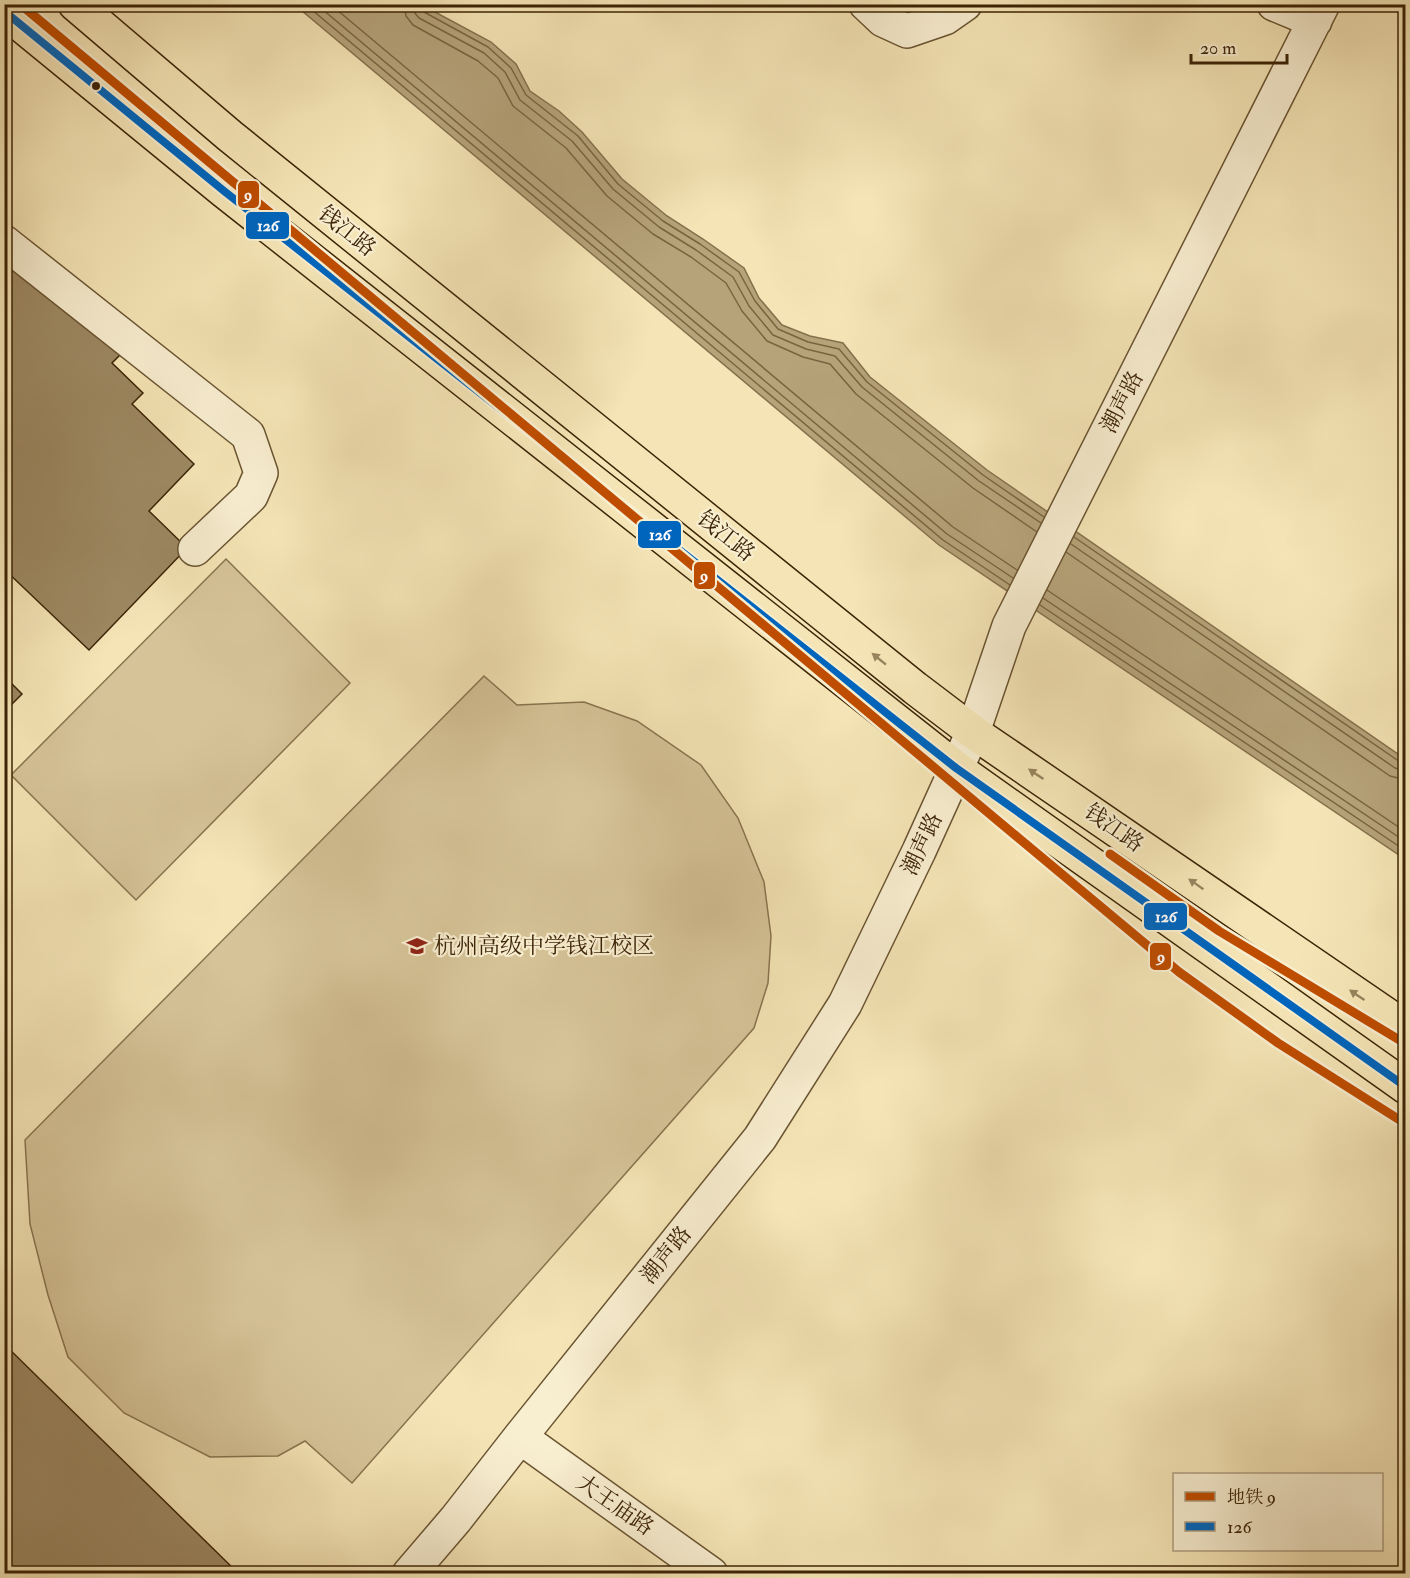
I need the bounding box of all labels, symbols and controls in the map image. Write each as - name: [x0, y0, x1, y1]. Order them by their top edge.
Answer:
- scale bar: [1191, 27, 1287, 65]
- text: 20 m: [1200, 37, 1236, 60]
- unlabelled marker: [90, 80, 102, 92]
- line badge: 9: [237, 180, 260, 209]
- text: 9: [242, 185, 252, 205]
- street label: 钱江路: [313, 199, 381, 263]
- line badge: 126: [245, 211, 290, 240]
- text: 126: [257, 216, 281, 236]
- street label: 潮声路: [1095, 366, 1149, 438]
- street label: 钱江路: [692, 504, 760, 568]
- line badge: 126: [637, 520, 682, 549]
- text: 126: [649, 525, 673, 545]
- line badge: 9: [693, 561, 716, 590]
- text: 9: [698, 566, 708, 586]
- one-way arrow: [871, 653, 886, 665]
- one-way arrow: [1028, 768, 1044, 780]
- street label: 钱江路: [1079, 798, 1149, 858]
- street label: 潮声路: [895, 808, 949, 880]
- one-way arrow: [1189, 878, 1205, 890]
- line badge: 126: [1143, 902, 1188, 931]
- text: 126: [1155, 907, 1179, 927]
- place label: 杭州高级中学钱江校区: [434, 932, 654, 960]
- school or university icon: 杭州高级中学钱江校区: [405, 934, 429, 958]
- line badge: 9: [1149, 942, 1172, 971]
- text: 9: [1155, 947, 1165, 967]
- one-way arrow: [1350, 989, 1366, 1001]
- street label: 潮声路: [634, 1221, 698, 1289]
- street label: 大王庙路: [571, 1468, 659, 1542]
- legend: [1173, 1473, 1383, 1551]
- text: 地铁 9: [1227, 1486, 1276, 1509]
- text: 126: [1227, 1516, 1253, 1539]

